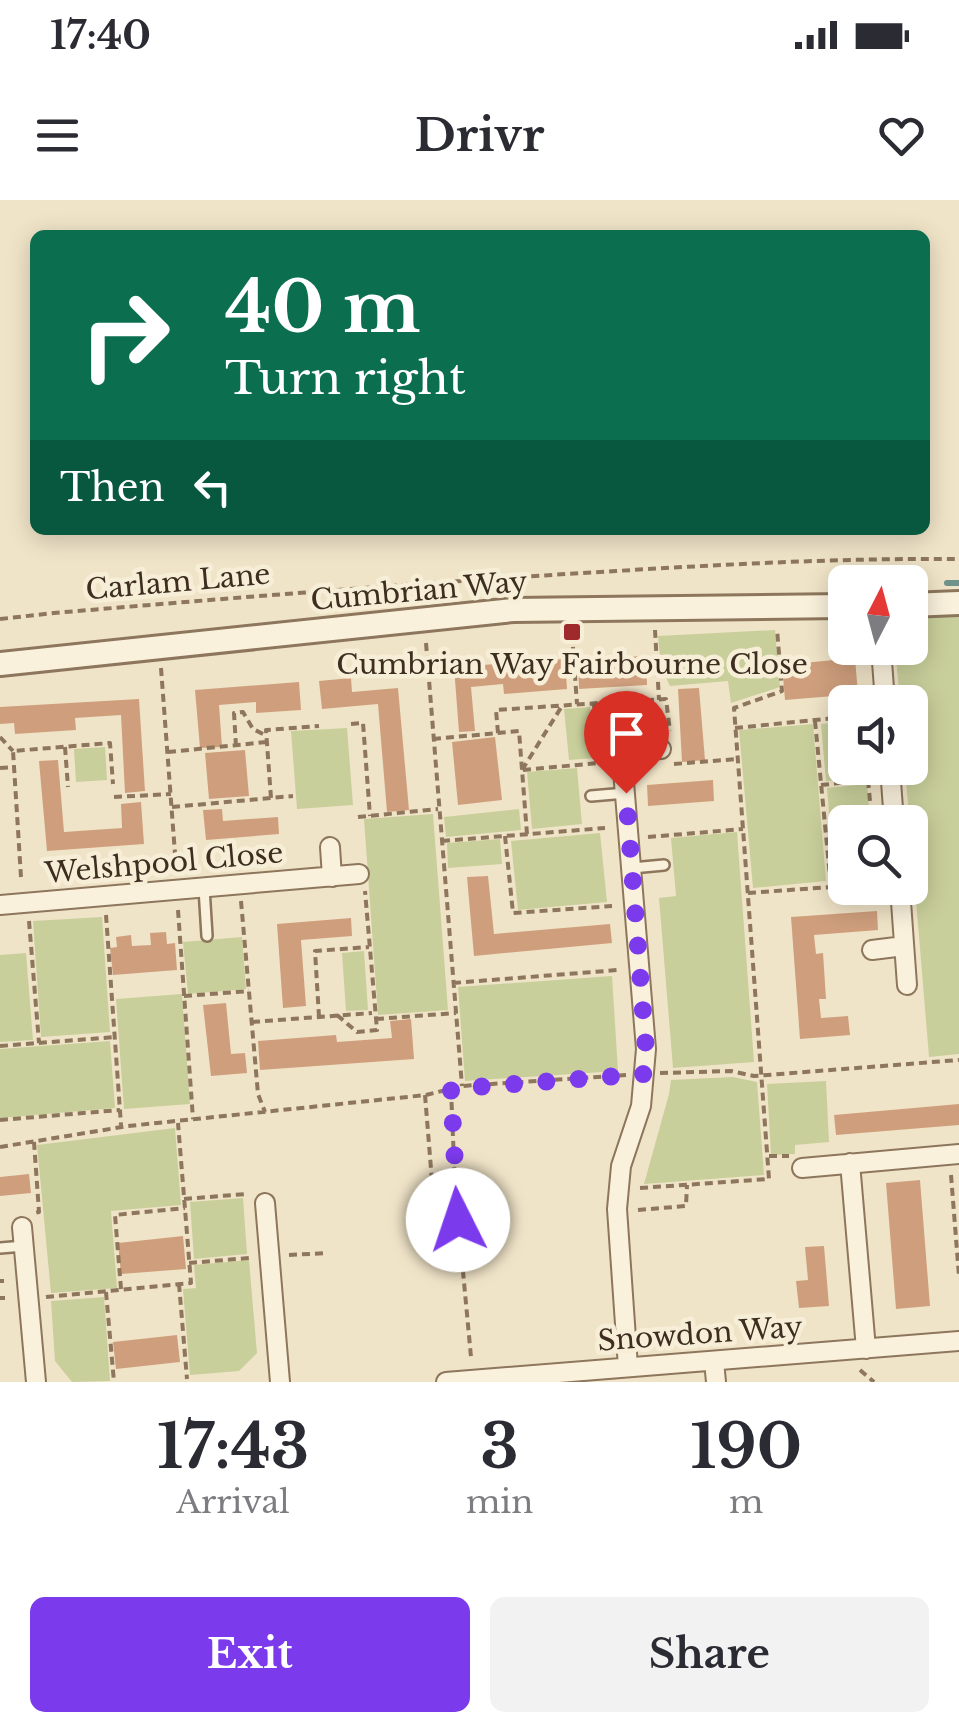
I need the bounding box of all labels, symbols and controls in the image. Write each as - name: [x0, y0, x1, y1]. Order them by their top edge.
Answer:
- text: 17:40: [50, 12, 151, 59]
- text: Drivr: [414, 107, 545, 163]
- icon: menu: [30, 108, 85, 163]
- icon: heart: [874, 108, 929, 163]
- text: 40 m: [225, 264, 420, 351]
- icon: right: [60, 270, 190, 400]
- text: Turn right: [225, 350, 466, 406]
- icon: left: [185, 460, 240, 515]
- text: Then: [60, 464, 165, 511]
- street label: Carlam Lane: [84, 556, 272, 608]
- street label: Cumbrian Way: [309, 564, 529, 618]
- north arrow: [828, 565, 928, 665]
- map controls: [828, 565, 928, 905]
- marker: Cumbrian Way Fairbourne Close: [561, 621, 583, 643]
- place label: Cumbrian Way Fairbourne Close: [336, 647, 808, 682]
- button: sound: [828, 685, 928, 785]
- pin: [584, 691, 669, 794]
- icon: arrive: [599, 706, 654, 761]
- button: search: [828, 805, 928, 905]
- street label: Welshpool Close: [42, 835, 285, 891]
- position arrow: [406, 1168, 510, 1272]
- street label: Snowdon Way: [596, 1309, 804, 1359]
- text: 17:43: [157, 1410, 309, 1484]
- text: 3: [481, 1410, 519, 1484]
- text: 190: [690, 1410, 802, 1484]
- text: Arrival: [176, 1482, 290, 1522]
- text: min: [466, 1482, 533, 1522]
- text: m: [729, 1482, 763, 1522]
- button: Exit: [30, 1597, 470, 1712]
- button: Share: [490, 1597, 929, 1712]

